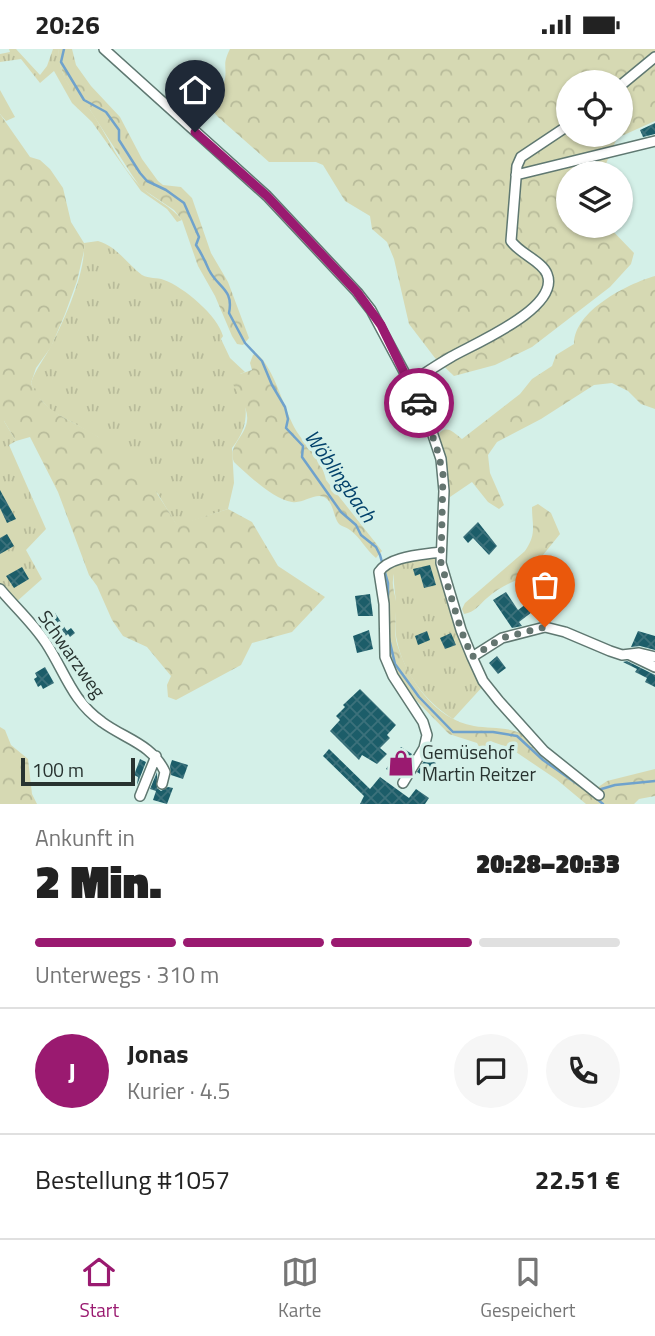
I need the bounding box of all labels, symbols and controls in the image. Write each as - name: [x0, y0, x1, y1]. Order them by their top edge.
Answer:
- text: 20:26: [35, 5, 100, 44]
- pin: [165, 60, 225, 132]
- map controls: [556, 70, 633, 238]
- button: locate: [556, 70, 633, 147]
- icon: home: [176, 71, 214, 109]
- button: layers: [556, 161, 633, 238]
- courier: [384, 368, 454, 438]
- icon: car: [400, 384, 438, 422]
- water label: Wöblingbach: [297, 422, 385, 529]
- pin: [515, 555, 575, 627]
- icon: bag: [526, 566, 564, 604]
- street label: Schwarzweg: [31, 604, 114, 704]
- place label: Gemüsehof Martin Reitzer: [422, 737, 536, 788]
- shop icon: Gemüsehof Martin Reitzer: [386, 748, 416, 778]
- scale bar: [21, 755, 135, 787]
- text: 100 m: [32, 755, 84, 784]
- text: Ankunft in: [35, 820, 135, 855]
- text: 20:28–20:33: [476, 844, 620, 883]
- text: 2 Min.: [35, 846, 162, 916]
- text: Unterwegs · 310 m: [35, 957, 219, 992]
- text: Jonas: [127, 1034, 189, 1073]
- button: chat: [454, 1034, 528, 1108]
- button: phone: [546, 1034, 620, 1108]
- text: J: [68, 1052, 76, 1091]
- text: Kurier · 4.5: [127, 1073, 230, 1108]
- text: Bestellung #1057: [35, 1160, 230, 1199]
- text: 22.51 €: [535, 1160, 620, 1199]
- tab: Start: [80, 1253, 119, 1324]
- tab: Karte: [278, 1253, 321, 1324]
- tab: Gespeichert: [480, 1253, 575, 1324]

